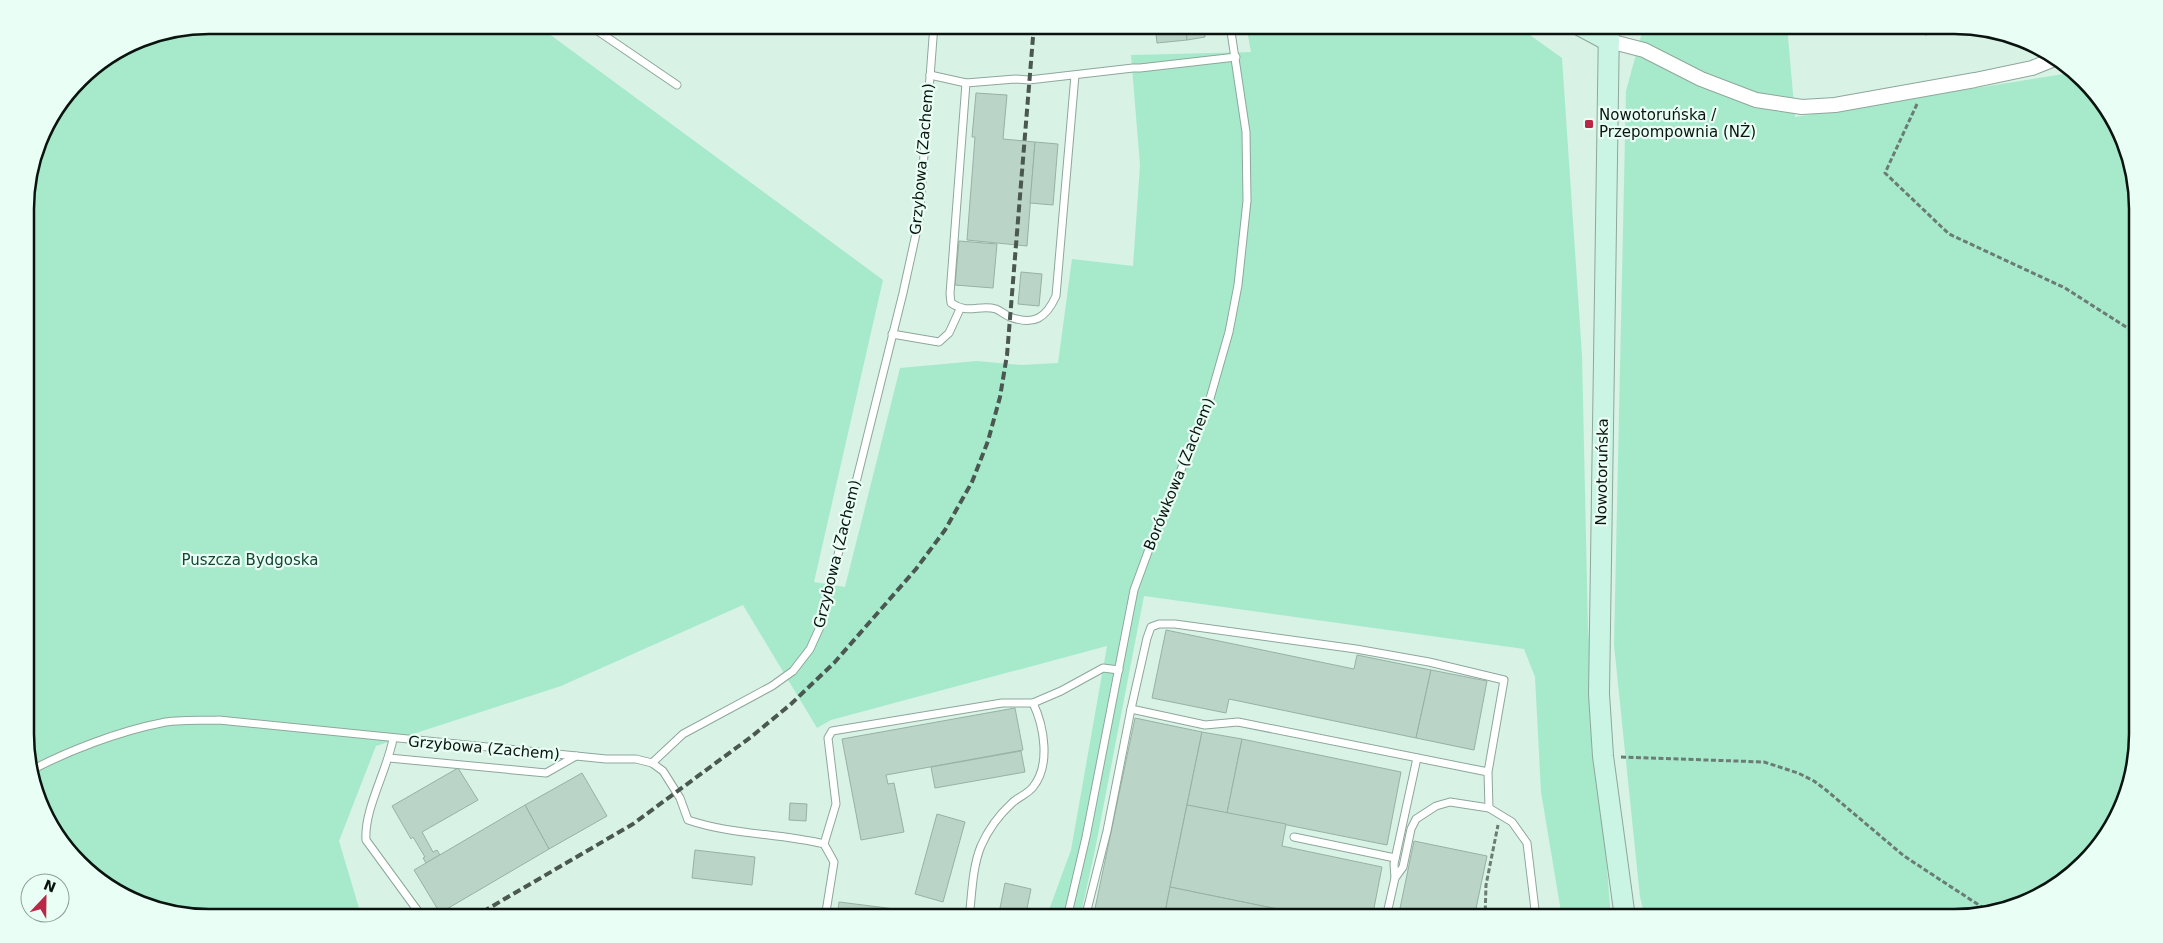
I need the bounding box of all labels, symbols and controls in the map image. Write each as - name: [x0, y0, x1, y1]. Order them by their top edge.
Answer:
- street label: Grzybowa (Zachem): [906, 82, 938, 236]
- place label: Nowotoruńska / Przepompownia (NŻ): [1599, 106, 1756, 141]
- marker: Nowotoruńska / Przepompownia (NŻ): [1583, 118, 1595, 130]
- street label: Borówkowa (Zachem): [1140, 395, 1218, 553]
- street label: Nowotoruńska: [1592, 418, 1612, 526]
- street label: Grzybowa (Zachem): [810, 478, 864, 630]
- park label: Puszcza Bydgoska: [182, 551, 318, 569]
- street label: Grzybowa (Zachem): [407, 732, 561, 764]
- north arrow: [20, 873, 70, 923]
- text: N: [41, 876, 58, 896]

